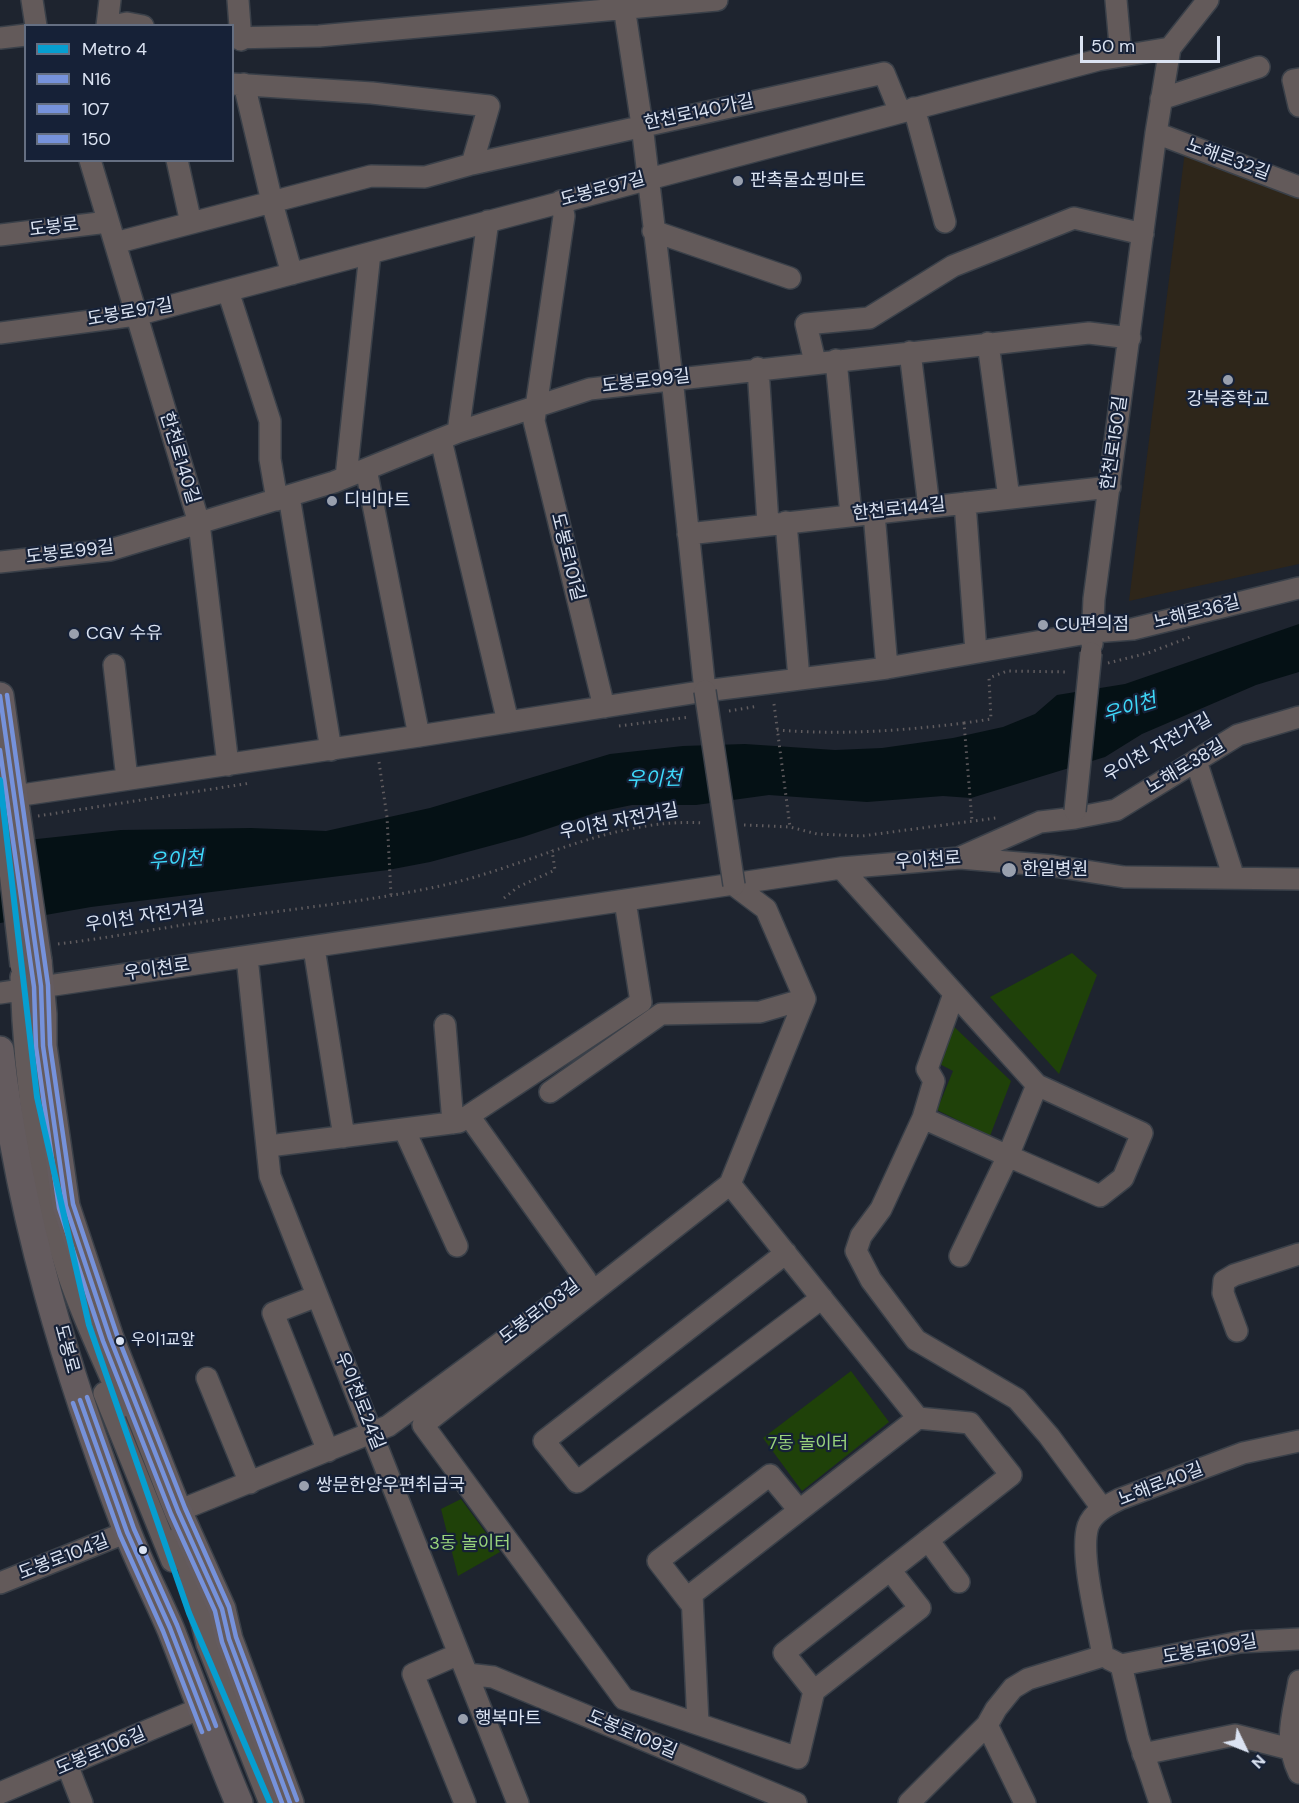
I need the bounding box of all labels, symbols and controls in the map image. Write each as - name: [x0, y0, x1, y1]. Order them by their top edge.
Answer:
- legend: [24, 24, 234, 162]
- scale bar: [1083, 24, 1222, 62]
- text: 50 m: [1091, 34, 1135, 58]
- text: Metro 4: [82, 37, 147, 61]
- text: N16: [82, 67, 111, 91]
- street label: 한천로140가길: [642, 91, 756, 135]
- text: 107: [82, 97, 109, 121]
- text: 150: [82, 127, 111, 151]
- street label: 노해로32길: [1183, 135, 1273, 185]
- street label: 도봉로97길: [558, 168, 648, 212]
- place label: 판촉물쇼핑마트: [750, 170, 866, 192]
- marker: 판촉물쇼핑마트: [731, 174, 745, 188]
- street label: 도봉로: [28, 214, 80, 242]
- street label: 도봉로97길: [85, 295, 175, 331]
- street label: 도봉로99길: [601, 366, 691, 398]
- marker: 강북중학교: [1221, 373, 1235, 387]
- place label: 강북중학교: [1187, 389, 1269, 411]
- street label: 한천로150길: [1098, 394, 1132, 492]
- street label: 한천로140길: [155, 409, 203, 507]
- place label: 디비마트: [344, 490, 410, 512]
- marker: 디비마트: [325, 494, 339, 508]
- street label: 한천로144길: [851, 494, 947, 526]
- street label: 도봉로101길: [546, 511, 588, 603]
- street label: 도봉로99길: [25, 537, 115, 569]
- street label: 노해로36길: [1152, 592, 1242, 634]
- place label: CU편의점: [1055, 614, 1129, 636]
- marker: CU편의점: [1036, 618, 1050, 632]
- place label: CGV 수유: [86, 623, 162, 645]
- marker: CGV 수유: [67, 627, 81, 641]
- water label: 우이천: [1100, 689, 1160, 729]
- street label: 우이천 자전거길: [1100, 709, 1216, 787]
- street label: 노해로38길: [1143, 735, 1229, 799]
- water label: 우이천: [626, 768, 682, 792]
- street label: 우이천 자전거길: [558, 800, 680, 844]
- water label: 우이천: [148, 847, 204, 875]
- street label: 우이천로: [894, 848, 962, 874]
- place label: 한일병원: [1022, 859, 1088, 881]
- marker: 한일병원: [1000, 861, 1018, 879]
- street label: 우이천 자전거길: [84, 897, 206, 937]
- street label: 우이천로: [123, 955, 191, 985]
- street label: 도봉로103길: [496, 1275, 584, 1349]
- street label: 도봉로: [49, 1322, 83, 1376]
- place label: 우이1교앞: [131, 1331, 195, 1351]
- marker: 우이1교앞: [114, 1335, 126, 1347]
- street label: 우이천로24길: [330, 1349, 388, 1453]
- park label: 7동 놀이터: [768, 1433, 848, 1455]
- street label: 노해로40길: [1115, 1459, 1207, 1511]
- place label: 쌍문한양우편취급국: [316, 1475, 465, 1497]
- marker: 쌍문한양우편취급국: [297, 1479, 311, 1493]
- street label: 도봉로104길: [16, 1531, 112, 1585]
- park label: 3동 놀이터: [429, 1533, 511, 1555]
- unlabelled marker: [137, 1544, 149, 1556]
- street label: 도봉로109길: [1161, 1631, 1259, 1669]
- street label: 도봉로109길: [584, 1706, 680, 1764]
- place label: 행복마트: [475, 1708, 541, 1730]
- marker: 행복마트: [456, 1712, 470, 1726]
- north arrow: [1215, 1719, 1275, 1779]
- street label: 도봉로106길: [53, 1723, 149, 1781]
- text: N: [1247, 1750, 1270, 1773]

